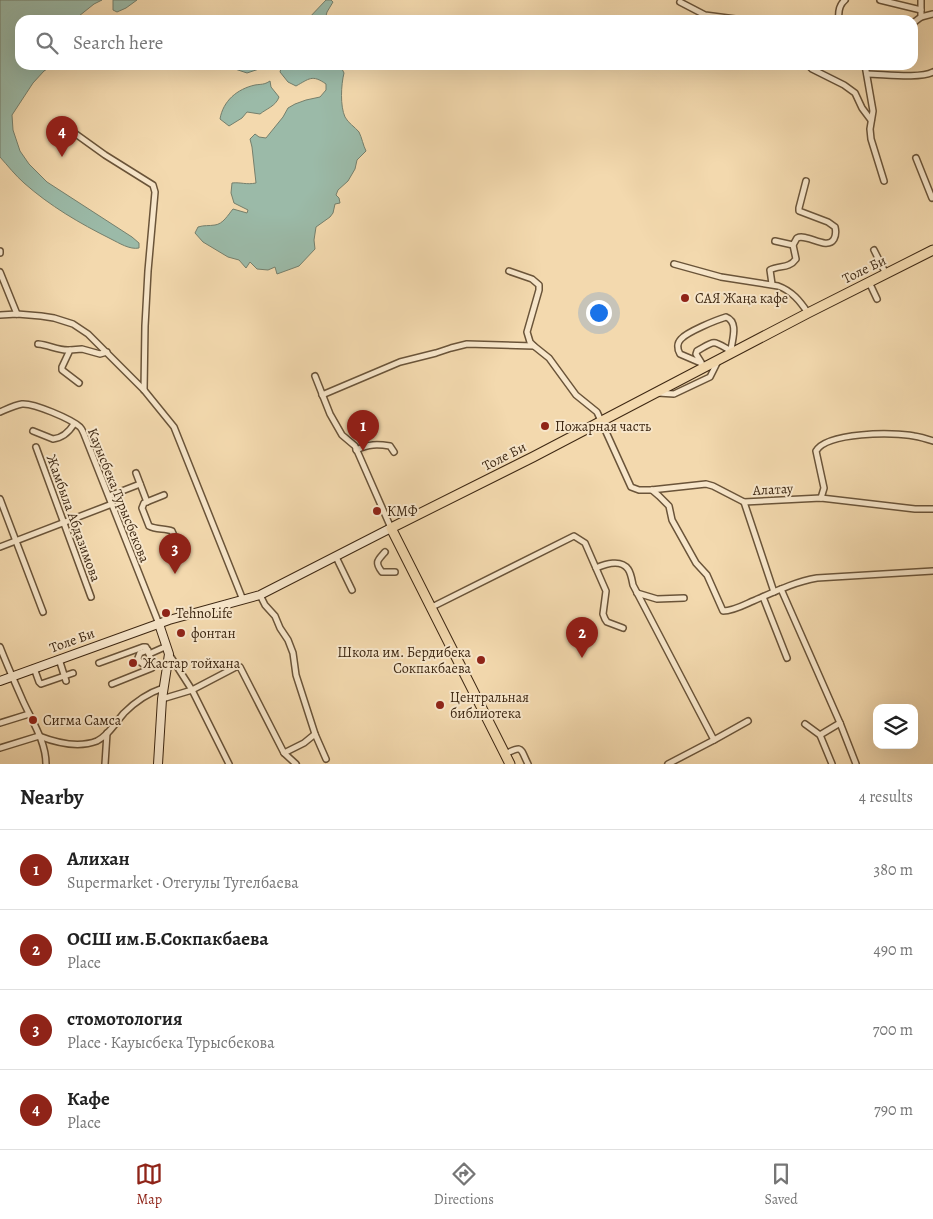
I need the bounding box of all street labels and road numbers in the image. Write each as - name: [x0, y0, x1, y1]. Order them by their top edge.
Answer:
- street label: Толе Би: [839, 251, 889, 288]
- street label: Кауысбека Турысбекова: [83, 425, 154, 566]
- street label: Толе Би: [479, 437, 529, 475]
- street label: Жамбыла Абдазимова: [42, 452, 106, 585]
- street label: Алатау: [751, 479, 794, 500]
- street label: Толе Би: [47, 624, 97, 657]

